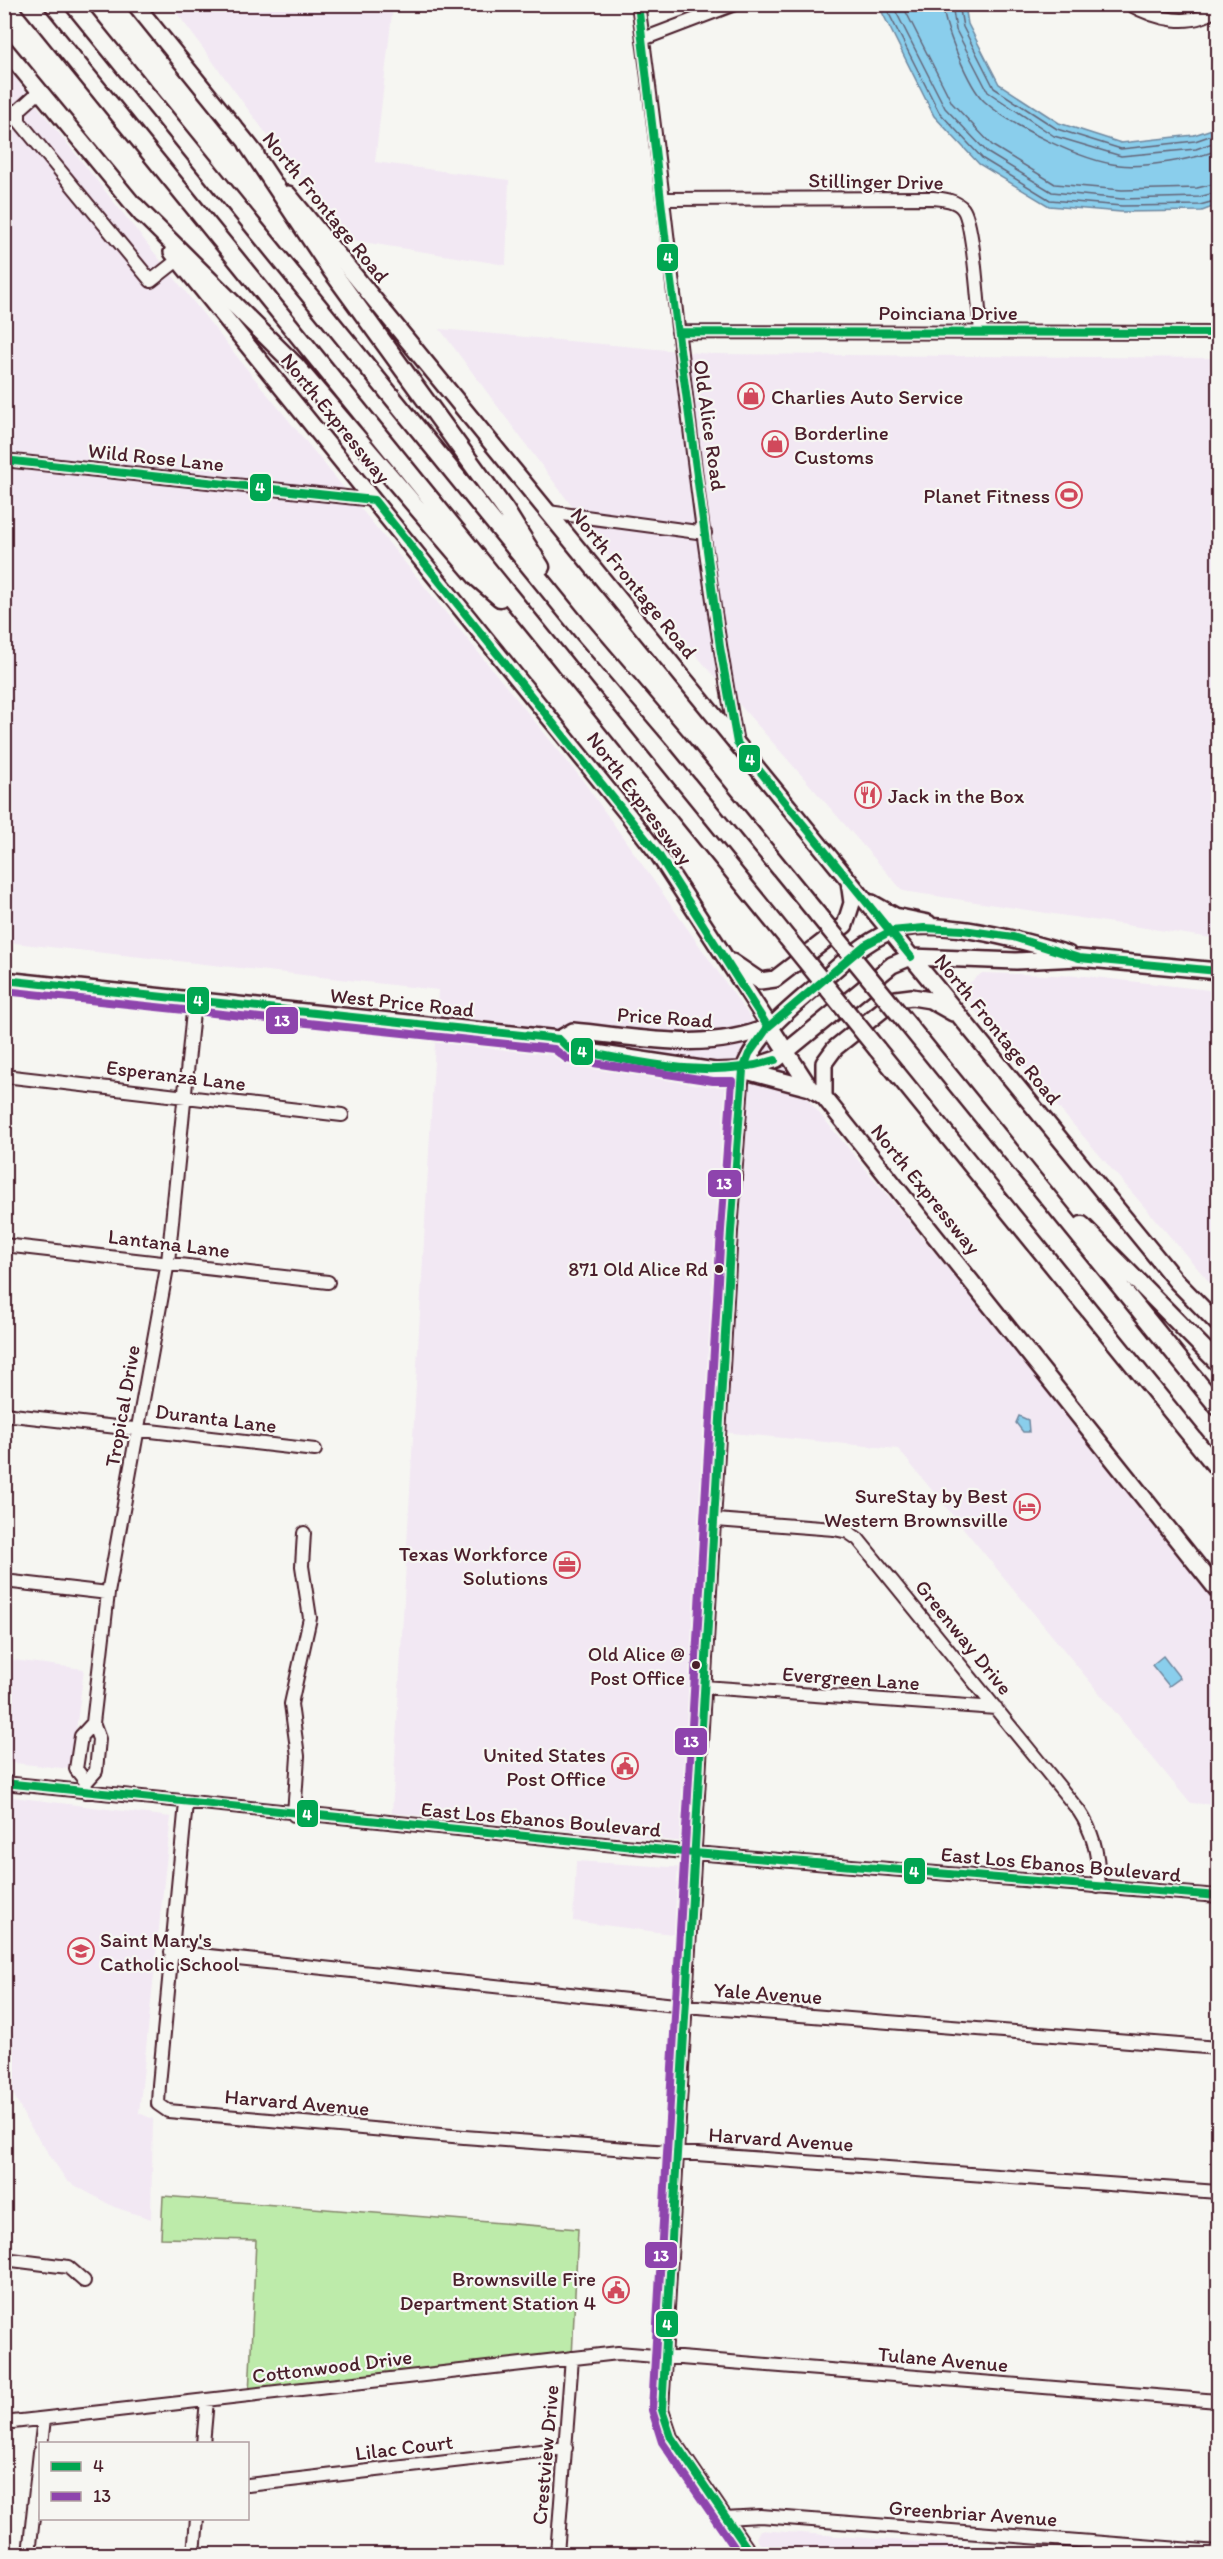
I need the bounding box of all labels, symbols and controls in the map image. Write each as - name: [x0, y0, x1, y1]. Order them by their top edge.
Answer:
- street label: North Frontage Road: [257, 127, 395, 287]
- street label: Stillinger Drive: [808, 167, 944, 195]
- line badge: 4: [656, 243, 679, 272]
- text: 4: [663, 248, 673, 267]
- street label: Poinciana Drive: [878, 300, 1018, 325]
- street label: North Expressway: [276, 348, 396, 488]
- street label: Old Alice Road: [688, 358, 732, 492]
- shop icon: Charlies Auto Service: [736, 381, 766, 411]
- place label: Charlies Auto Service: [771, 384, 963, 409]
- place label: Borderline Customs: [794, 420, 889, 469]
- shop icon: Borderline Customs: [760, 429, 790, 459]
- street label: Wild Rose Lane: [87, 437, 225, 477]
- line badge: 4: [249, 473, 272, 502]
- text: 4: [255, 478, 265, 497]
- sports icon: Planet Fitness: [1054, 480, 1084, 510]
- place label: Planet Fitness: [923, 483, 1050, 508]
- street label: North Frontage Road: [565, 503, 703, 663]
- street label: North Expressway: [582, 726, 698, 870]
- line badge: 4: [738, 744, 761, 773]
- text: 4: [745, 750, 755, 769]
- restaurant icon: Jack in the Box: [853, 780, 883, 810]
- place label: Jack in the Box: [888, 783, 1025, 808]
- street label: North Frontage Road: [929, 949, 1067, 1109]
- street label: West Price Road: [329, 982, 475, 1022]
- line badge: 4: [186, 986, 210, 1015]
- text: 4: [193, 991, 203, 1010]
- street label: Price Road: [616, 1001, 714, 1033]
- line badge: 13: [265, 1006, 299, 1035]
- text: 13: [274, 1011, 290, 1030]
- line badge: 4: [570, 1037, 594, 1066]
- text: 4: [577, 1042, 587, 1061]
- street label: Esperanza Lane: [105, 1054, 247, 1096]
- street label: North Expressway: [866, 1119, 986, 1259]
- line badge: 13: [707, 1169, 742, 1198]
- text: 13: [716, 1174, 732, 1193]
- street label: Lantana Lane: [107, 1223, 231, 1263]
- place label: 871 Old Alice Rd: [568, 1257, 708, 1281]
- marker: 871 Old Alice Rd: [713, 1263, 725, 1275]
- street label: Tropical Drive: [99, 1343, 145, 1469]
- street label: Duranta Lane: [154, 1398, 278, 1438]
- place label: SureStay by Best Western Brownsville: [824, 1483, 1008, 1532]
- hotel icon: SureStay by Best Western Brownsville: [1012, 1492, 1042, 1522]
- place label: Texas Workforce Solutions: [399, 1541, 548, 1590]
- office icon: Texas Workforce Solutions: [552, 1550, 582, 1580]
- street label: Greenway Drive: [910, 1574, 1018, 1700]
- place label: Old Alice @ Post Office: [588, 1642, 685, 1690]
- marker: Old Alice @ Post Office: [690, 1659, 702, 1671]
- street label: Evergreen Lane: [782, 1661, 921, 1695]
- line badge: 13: [674, 1727, 708, 1756]
- text: 13: [683, 1732, 699, 1751]
- place label: United States Post Office: [483, 1742, 606, 1791]
- public building icon: United States Post Office: [610, 1751, 640, 1781]
- street label: East Los Ebanos Boulevard: [420, 1796, 663, 1842]
- line badge: 4: [296, 1799, 319, 1828]
- text: 4: [302, 1805, 312, 1824]
- street label: East Los Ebanos Boulevard: [940, 1841, 1183, 1887]
- line badge: 4: [903, 1857, 926, 1885]
- text: 4: [909, 1862, 919, 1881]
- place label: Saint Mary's Catholic School: [100, 1927, 239, 1976]
- school or university icon: Saint Mary's Catholic School: [66, 1936, 96, 1966]
- street label: Yale Avenue: [713, 1977, 823, 2009]
- street label: Harvard Avenue: [224, 2083, 370, 2121]
- street label: Harvard Avenue: [708, 2121, 854, 2157]
- line badge: 13: [644, 2241, 678, 2269]
- text: 13: [653, 2246, 669, 2265]
- place label: Brownsville Fire Department Station 4: [399, 2266, 596, 2315]
- public building icon: Brownsville Fire Department Station 4: [601, 2275, 631, 2305]
- line badge: 4: [655, 2310, 679, 2338]
- text: 4: [662, 2315, 672, 2334]
- street label: Tulane Avenue: [877, 2341, 1009, 2377]
- street label: Cottonwood Drive: [251, 2344, 413, 2388]
- street label: Crestview Drive: [526, 2384, 564, 2526]
- street label: Lilac Court: [354, 2429, 455, 2465]
- legend: [39, 2442, 249, 2520]
- text: 4: [93, 2455, 104, 2477]
- text: 13: [93, 2485, 111, 2507]
- street label: Greenbriar Avenue: [888, 2495, 1058, 2531]

